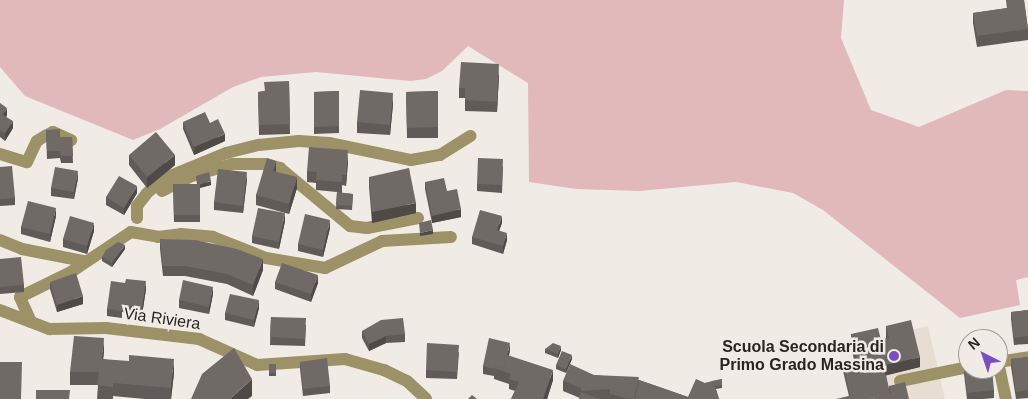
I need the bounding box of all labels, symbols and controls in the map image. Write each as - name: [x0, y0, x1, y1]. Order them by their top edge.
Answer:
- street label: Via Riviera: [123, 304, 201, 334]
- north arrow: [958, 329, 1008, 379]
- text: N: [965, 334, 983, 353]
- place label: Scuola Secondaria di Primo Grado Massina: [720, 337, 884, 375]
- marker: Scuola Secondaria di Primo Grado Massina: [888, 350, 900, 362]

